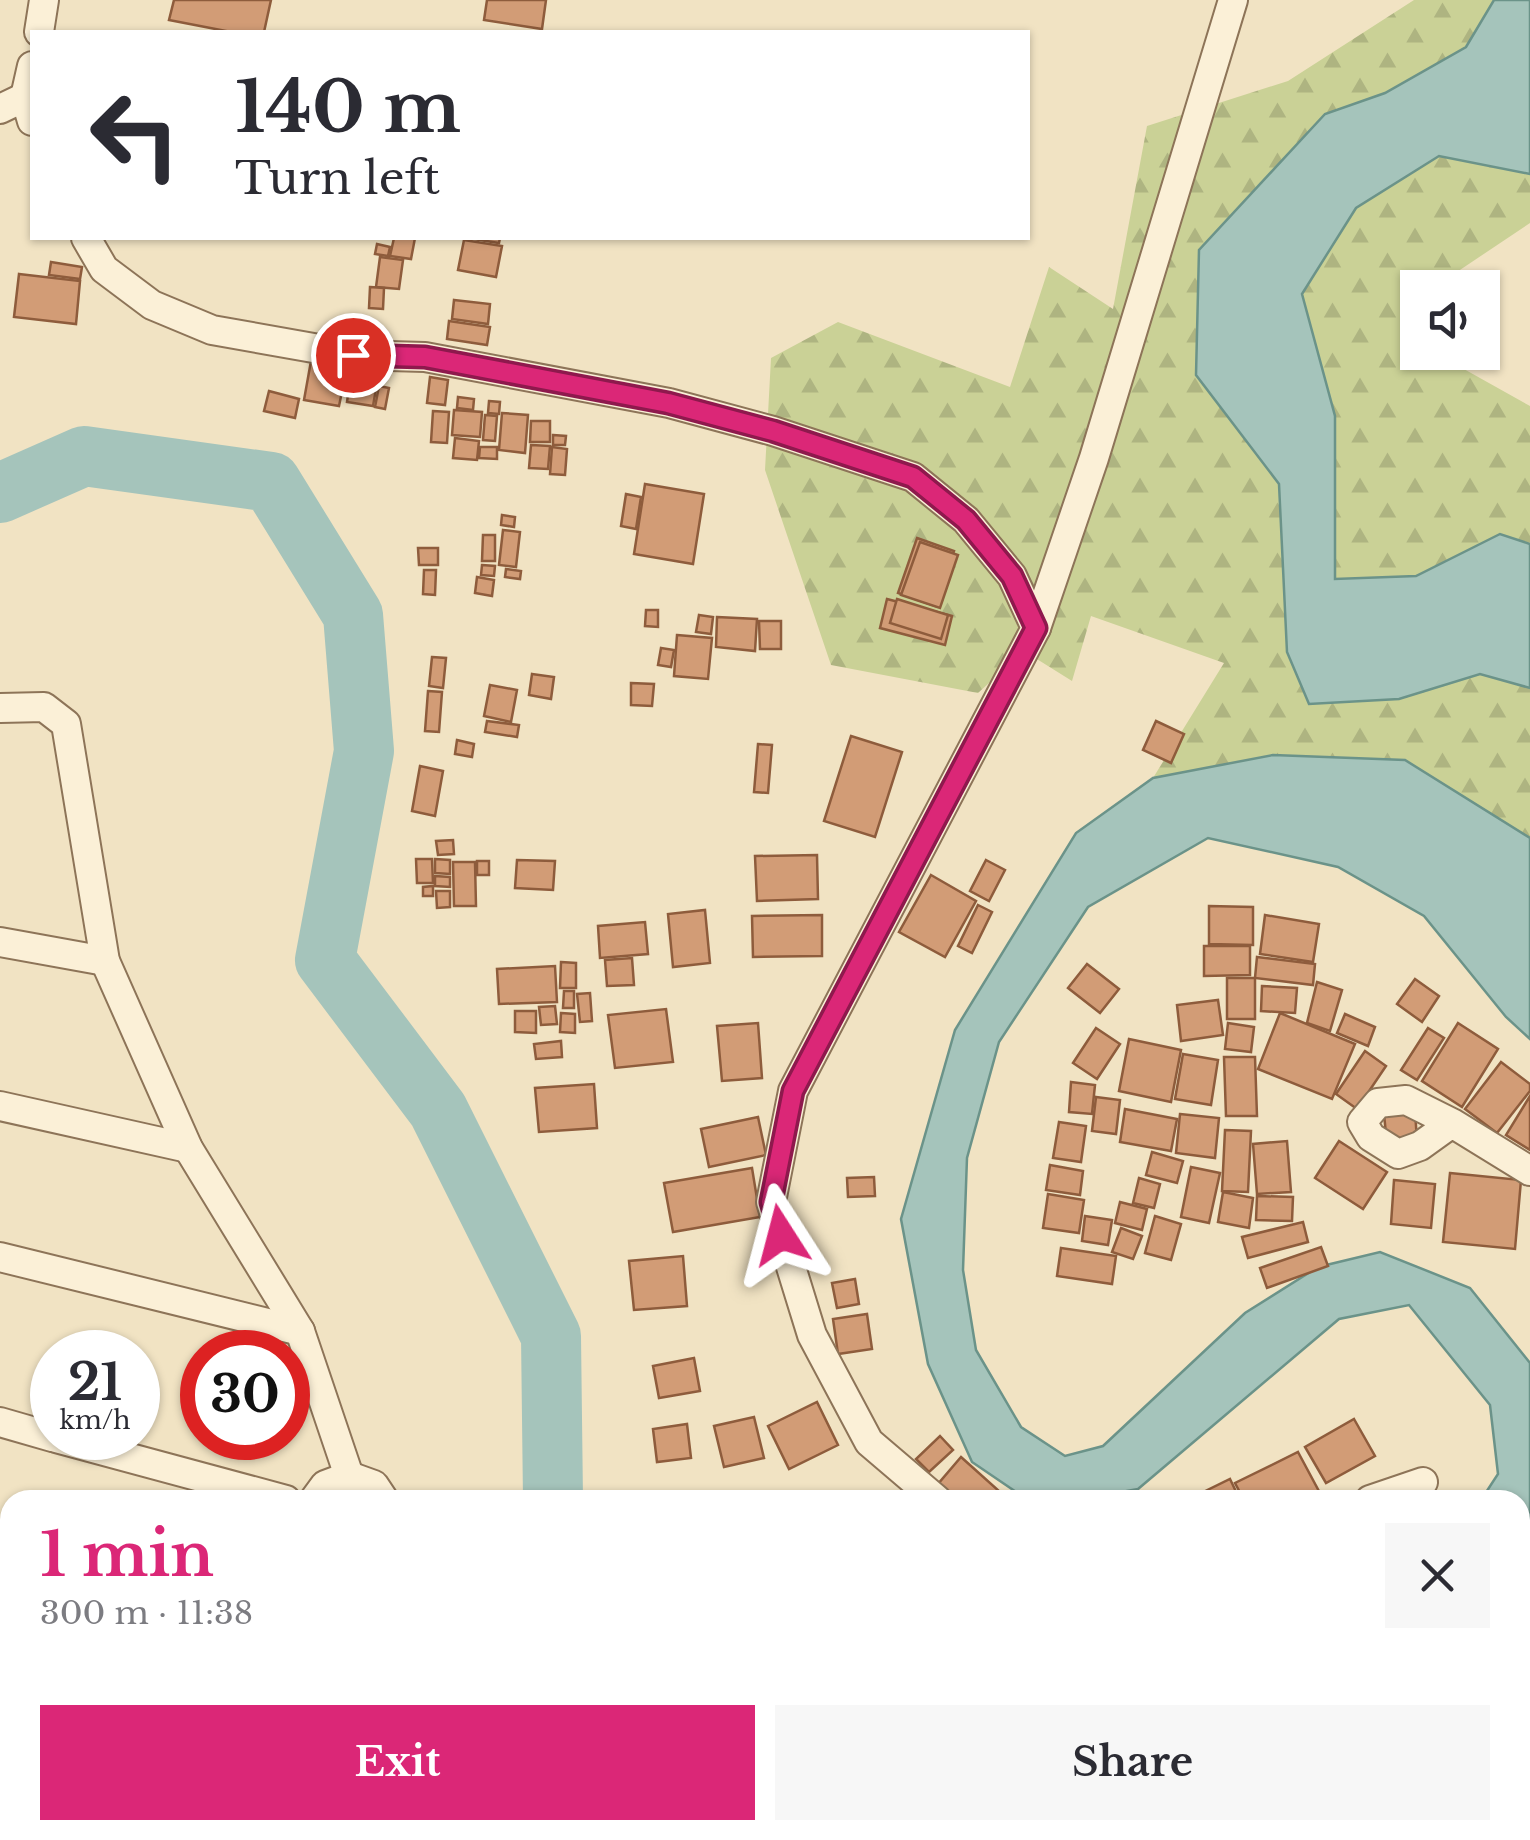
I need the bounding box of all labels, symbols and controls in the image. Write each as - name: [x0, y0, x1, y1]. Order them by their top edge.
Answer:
- text: 140 m: [235, 64, 461, 151]
- icon: left: [70, 70, 200, 200]
- text: Turn left: [235, 150, 440, 206]
- map controls: [1400, 270, 1500, 370]
- button: sound: [1400, 270, 1500, 370]
- pin: [311, 313, 396, 398]
- icon: arrive: [326, 328, 381, 383]
- position arrow: [729, 1183, 833, 1287]
- speed limit sign: 30: [180, 1330, 310, 1460]
- text: 21: [68, 1351, 122, 1414]
- text: km/h: [60, 1405, 130, 1436]
- text: 1 min: [40, 1518, 214, 1592]
- button: close: [1385, 1523, 1490, 1628]
- text: 300 m · 11:38: [40, 1593, 253, 1633]
- button: Exit: [40, 1705, 755, 1820]
- button: Share: [775, 1705, 1490, 1820]

